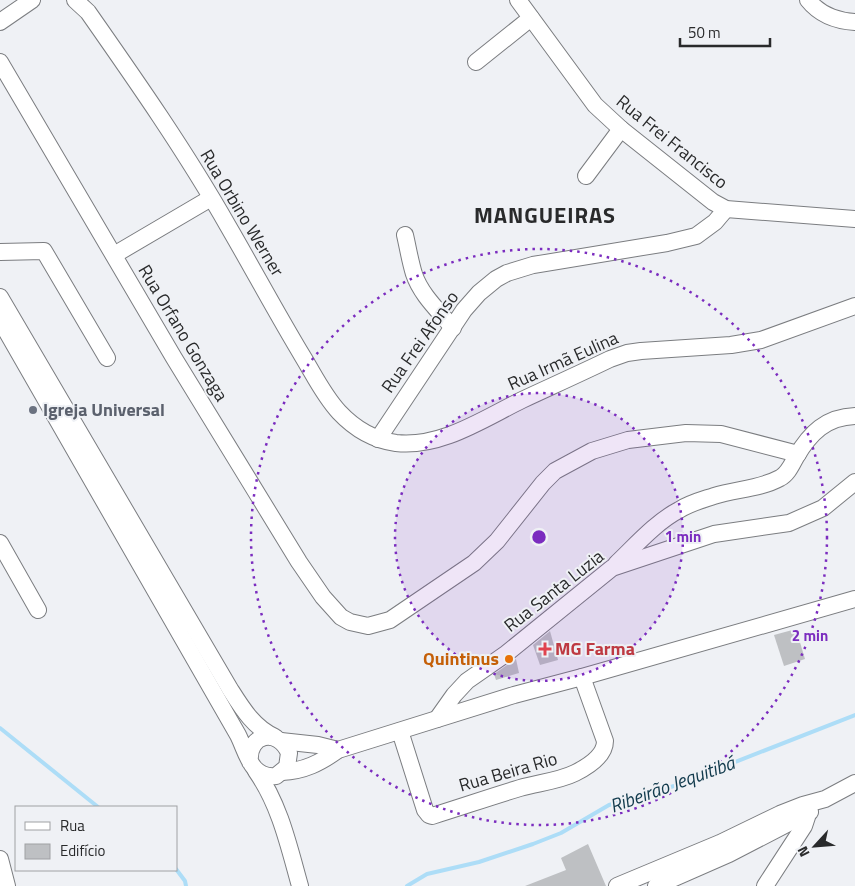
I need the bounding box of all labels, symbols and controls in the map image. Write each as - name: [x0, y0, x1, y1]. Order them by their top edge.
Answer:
- scale bar: [680, 15, 770, 47]
- text: 50 m: [688, 21, 721, 44]
- street label: Rua Frei Francisco: [611, 88, 734, 195]
- street label: Rua Orbino Werner: [194, 144, 291, 281]
- district label: MANGUEIRAS: [474, 198, 616, 232]
- street label: Rua Orfano Gonzaga: [132, 259, 235, 406]
- street label: Rua Frei Afonso: [374, 285, 465, 398]
- street label: Rua Irmã Eulina: [503, 324, 622, 397]
- place label: Igreja Universal: [43, 396, 165, 423]
- marker: Igreja Universal: [27, 404, 39, 416]
- text: 1 min: [665, 525, 701, 548]
- centre of rings: [530, 528, 548, 546]
- street label: Rua Santa Luzia: [498, 543, 609, 638]
- text: 2 min: [792, 624, 828, 647]
- place label: MG Farma: [555, 635, 635, 662]
- marker: MG Farma: [539, 643, 551, 655]
- place label: Quintinus: [423, 645, 499, 672]
- marker: Quintinus: [503, 653, 515, 665]
- street label: Rua Beira Rio: [455, 745, 560, 798]
- water label: Ribeirão Jequitibá: [605, 747, 740, 820]
- legend: [15, 806, 178, 871]
- text: Rua: [60, 814, 85, 837]
- north arrow: [790, 821, 840, 871]
- text: Edifício: [60, 839, 105, 862]
- text: N: [791, 843, 814, 861]

